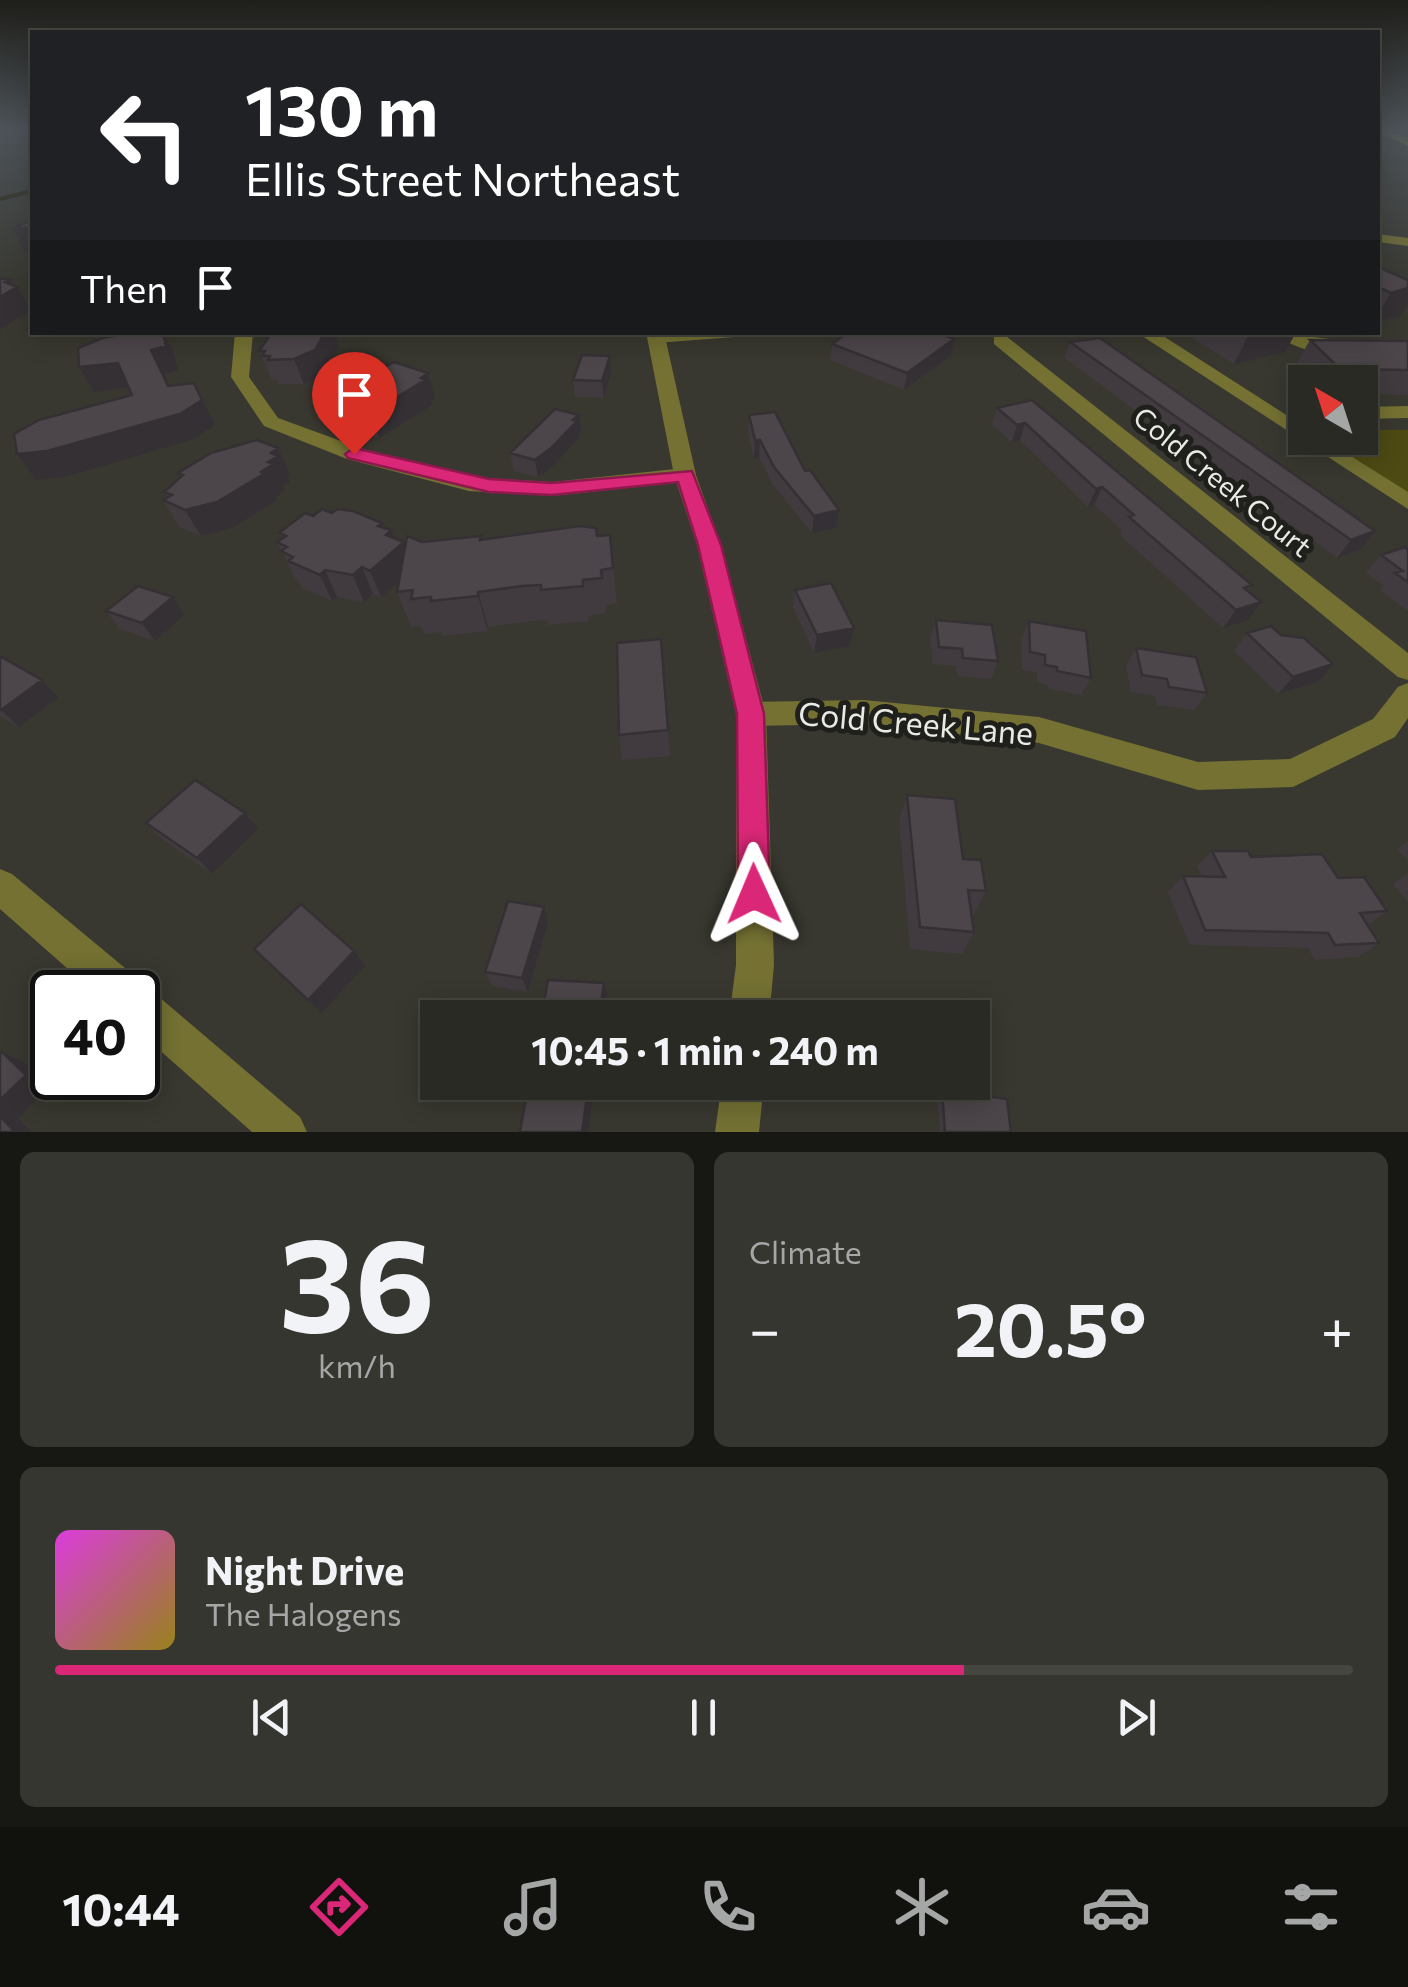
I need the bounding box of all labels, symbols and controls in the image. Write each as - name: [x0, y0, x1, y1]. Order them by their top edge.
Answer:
- text: 130 m: [245, 65, 438, 150]
- icon: left: [80, 70, 210, 200]
- text: Ellis Street Northeast: [245, 150, 680, 205]
- icon: arrive: [188, 260, 243, 315]
- text: Then: [80, 264, 168, 311]
- pin: [312, 352, 397, 455]
- north arrow: [1288, 365, 1378, 455]
- map controls: [1288, 365, 1378, 455]
- icon: arrive: [327, 367, 382, 422]
- street label: Cold Creek Court: [1127, 399, 1319, 563]
- street label: Cold Creek Lane: [797, 692, 1035, 752]
- position arrow: [702, 842, 806, 946]
- speed limit sign: 40: [30, 970, 160, 1100]
- text: 10:45 · 1 min · 240 m: [531, 1026, 879, 1073]
- text: 36: [279, 1200, 435, 1359]
- text: Climate: [749, 1231, 862, 1271]
- text: 20.5°: [954, 1281, 1147, 1372]
- text: −: [749, 1294, 780, 1361]
- text: +: [1321, 1294, 1353, 1361]
- text: km/h: [318, 1345, 396, 1385]
- text: Night Drive: [205, 1546, 404, 1593]
- text: The Halogens: [205, 1593, 402, 1633]
- icon: previous: [244, 1690, 299, 1745]
- icon: pause: [676, 1690, 731, 1745]
- icon: next: [1109, 1690, 1164, 1745]
- icon: directions: [304, 1872, 374, 1942]
- icon: music: [498, 1872, 568, 1942]
- icon: phone: [693, 1872, 763, 1942]
- icon: climate: [887, 1872, 957, 1942]
- icon: car: [1081, 1872, 1151, 1942]
- icon: filters: [1276, 1872, 1346, 1942]
- text: 10:44: [62, 1880, 180, 1935]

